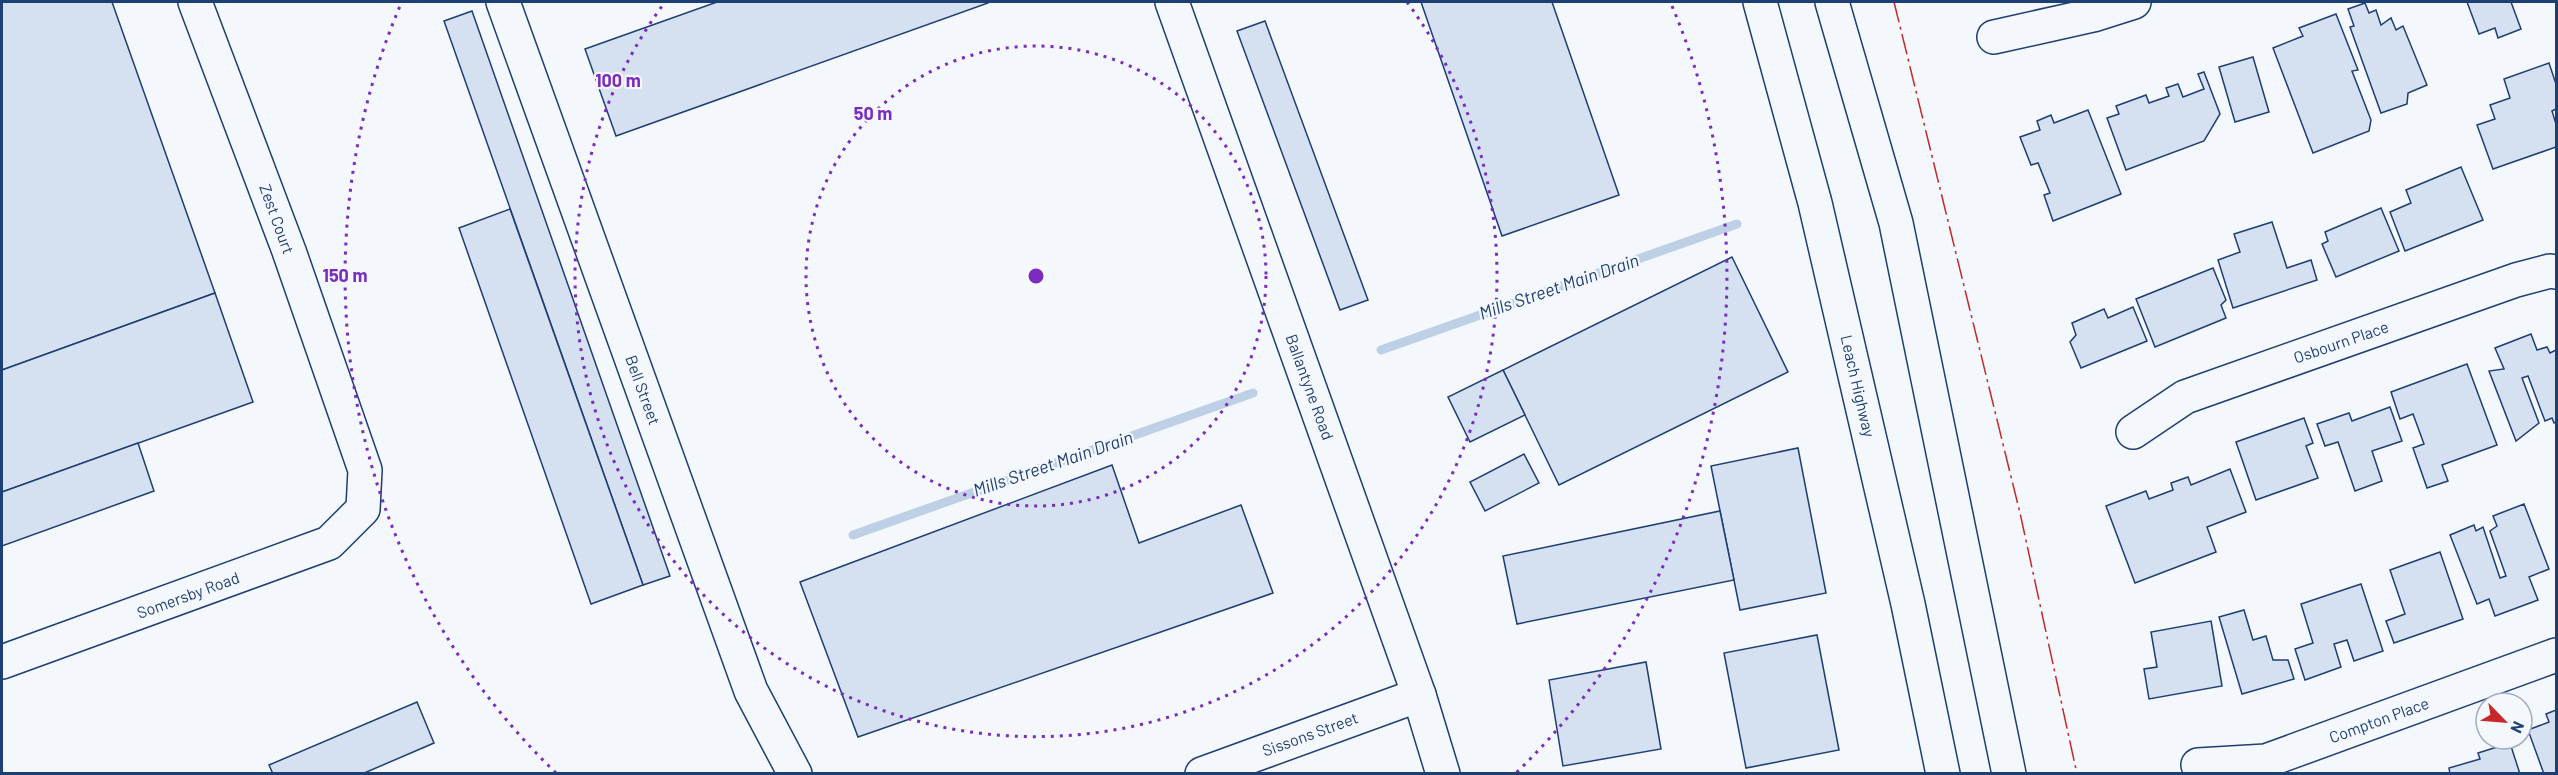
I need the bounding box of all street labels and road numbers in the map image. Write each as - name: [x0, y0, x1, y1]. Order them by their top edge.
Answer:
- street label: Zest Court: [256, 181, 299, 256]
- street label: Osbourn Place: [2291, 316, 2391, 367]
- street label: Ballantyne Road: [1283, 331, 1338, 442]
- street label: Leach Highway: [1838, 333, 1880, 439]
- street label: Bell Street: [622, 352, 665, 427]
- street label: Somersby Road: [134, 567, 242, 622]
- street label: Compton Place: [2326, 693, 2431, 746]
- street label: Sissons Street: [1259, 707, 1360, 760]

